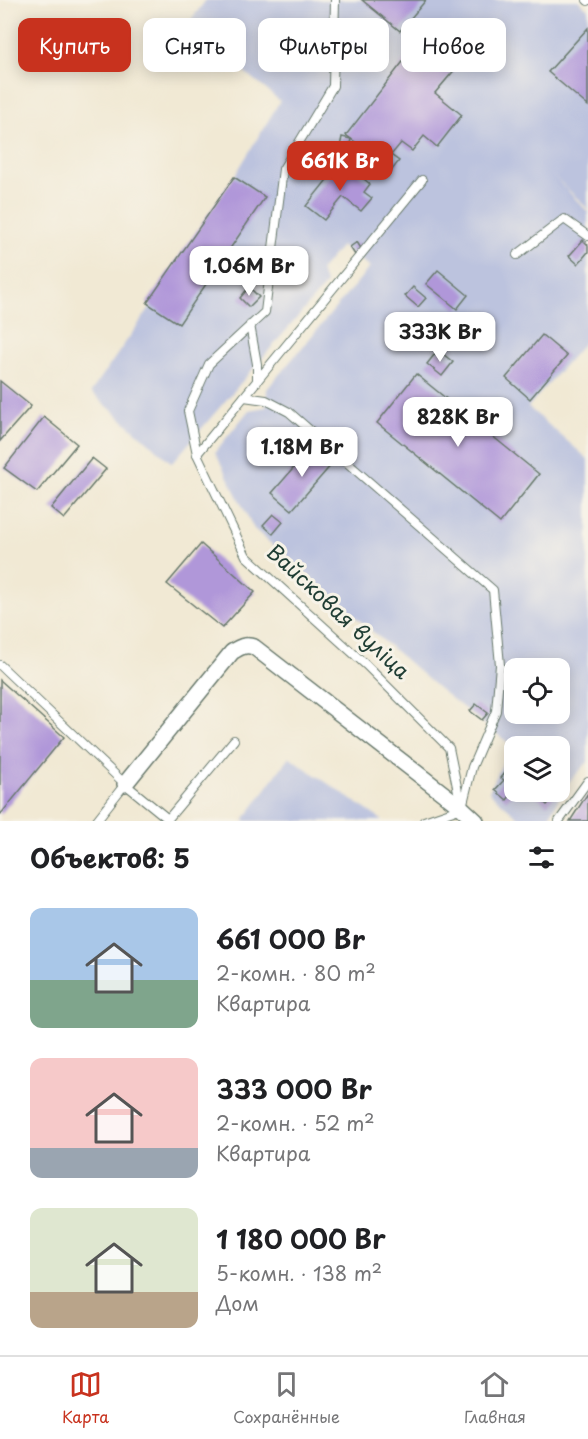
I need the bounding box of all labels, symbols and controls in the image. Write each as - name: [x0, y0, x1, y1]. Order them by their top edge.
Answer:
- chip: Купить: [18, 18, 131, 72]
- chip: Снять: [143, 18, 246, 72]
- chip: Фильтры: [258, 18, 389, 72]
- chip: Новое: [401, 18, 506, 72]
- pin: 661K Br: [285, 141, 395, 192]
- text: 661K Br: [301, 145, 379, 175]
- pin: 1.06M Br: [187, 246, 311, 297]
- text: 1.06M Br: [204, 250, 294, 280]
- pin: 333K Br: [385, 312, 495, 363]
- text: 333K Br: [398, 316, 482, 346]
- pin: 828K Br: [403, 397, 513, 448]
- text: 828K Br: [417, 401, 499, 431]
- pin: 1.18M Br: [240, 427, 364, 478]
- text: 1.18M Br: [261, 431, 343, 461]
- street label: Вайсковая вуліца: [260, 535, 418, 686]
- map controls: [504, 658, 570, 802]
- button: locate: [504, 658, 570, 724]
- button: layers: [504, 736, 570, 802]
- text: Объектов: 5: [30, 838, 190, 877]
- icon: filters: [525, 841, 558, 874]
- text: 661 000 Br: [216, 919, 365, 958]
- icon: home: [78, 932, 150, 1004]
- text: 2-комн. · 80 m²: [216, 958, 376, 988]
- text: Квартира: [216, 988, 310, 1018]
- text: 333 000 Br: [216, 1069, 372, 1108]
- icon: home: [78, 1082, 150, 1154]
- text: 2-комн. · 52 m²: [216, 1108, 375, 1138]
- text: Квартира: [216, 1138, 310, 1168]
- text: 1 180 000 Br: [216, 1219, 386, 1258]
- icon: home: [78, 1232, 150, 1304]
- text: 5-комн. · 138 m²: [216, 1258, 382, 1288]
- text: Дом: [216, 1288, 259, 1318]
- tab: Карта: [62, 1368, 109, 1428]
- tab: Сохранённые: [233, 1368, 340, 1428]
- tab: Главная: [464, 1368, 526, 1428]

